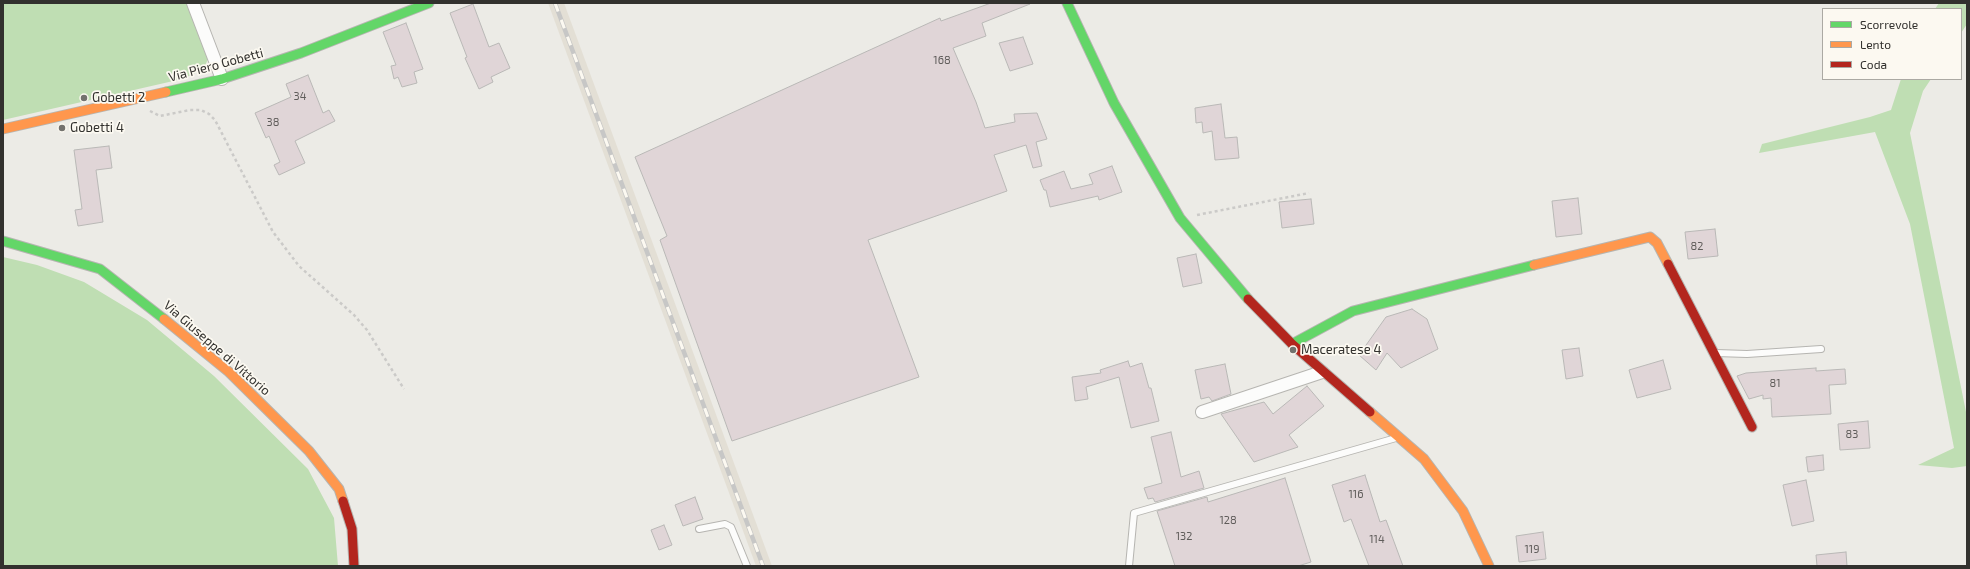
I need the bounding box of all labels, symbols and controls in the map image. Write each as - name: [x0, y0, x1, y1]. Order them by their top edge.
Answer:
- legend: [1822, 8, 1962, 80]
- text: Scorrevole: [1860, 17, 1918, 31]
- text: Lento: [1860, 37, 1891, 51]
- street label: Via Piero Gobetti: [167, 45, 265, 85]
- house number: 168: [933, 53, 951, 67]
- text: Coda: [1860, 57, 1887, 71]
- house number: 34: [294, 89, 306, 103]
- place label: Gobetti 2: [92, 90, 145, 106]
- marker: Gobetti 2: [79, 93, 89, 103]
- house number: 38: [267, 115, 279, 129]
- place label: Gobetti 4: [70, 120, 124, 136]
- marker: Gobetti 4: [57, 123, 67, 133]
- house number: 82: [1691, 239, 1703, 253]
- street label: Via Giuseppe di Vittorio: [160, 297, 274, 399]
- place label: Maceratese 4: [1301, 342, 1382, 358]
- marker: Maceratese 4: [1288, 345, 1298, 355]
- house number: 81: [1769, 376, 1781, 390]
- house number: 83: [1846, 427, 1858, 441]
- house number: 116: [1348, 487, 1364, 501]
- house number: 128: [1219, 513, 1237, 527]
- house number: 132: [1176, 529, 1192, 543]
- house number: 114: [1369, 532, 1385, 546]
- house number: 119: [1524, 542, 1540, 556]

